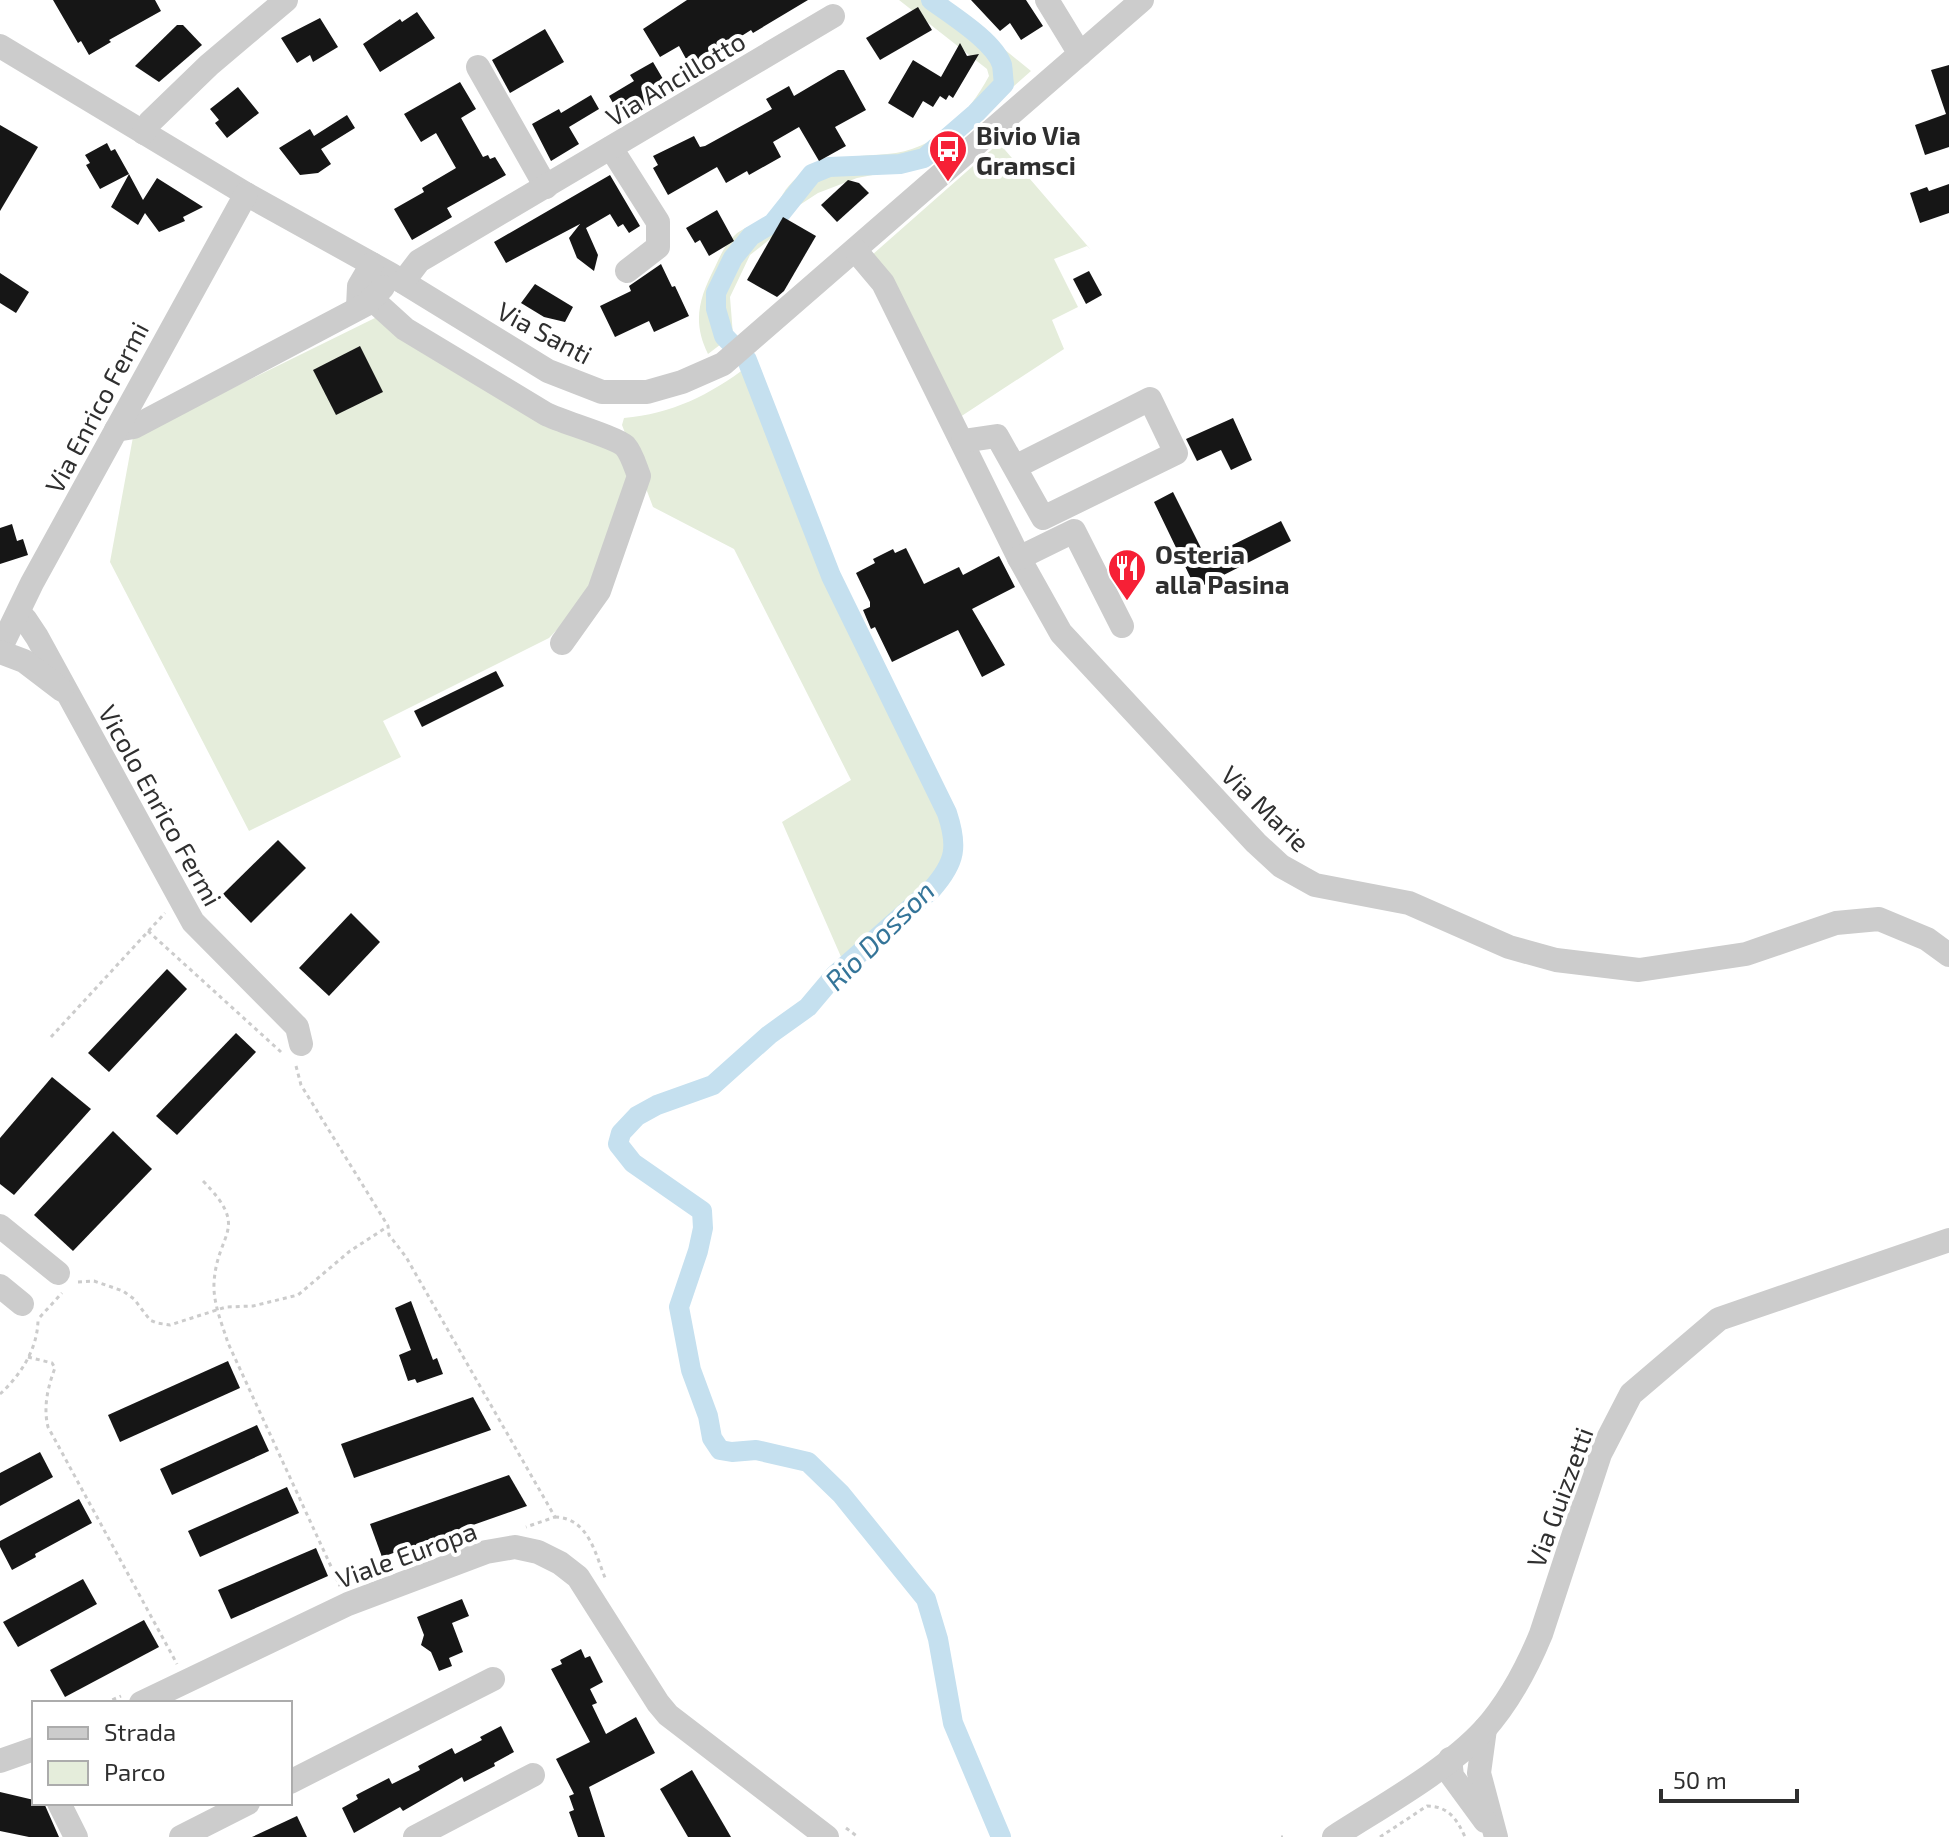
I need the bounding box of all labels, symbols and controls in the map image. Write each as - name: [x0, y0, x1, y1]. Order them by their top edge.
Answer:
- street label: Via Ancillotto: [600, 24, 750, 132]
- place label: Bivio Via Gramsci: [976, 119, 1081, 180]
- bus stop icon: Bivio Via Gramsci: [927, 128, 969, 183]
- street label: Via Santi: [492, 294, 598, 370]
- street label: Via Enrico Fermi: [38, 316, 154, 498]
- place label: Osteria alla Pasina: [1155, 538, 1290, 599]
- restaurant icon: Osteria alla Pasina: [1106, 547, 1148, 602]
- street label: Vicolo Enrico Fermi: [93, 699, 229, 911]
- street label: Via Marie: [1216, 759, 1316, 857]
- water label: Rio Dosson: [817, 873, 941, 997]
- street label: Via Guizzetti: [1519, 1423, 1599, 1571]
- street label: Viale Europa: [331, 1514, 481, 1594]
- legend: [32, 1701, 292, 1805]
- text: Strada: [104, 1717, 176, 1746]
- scale bar: [1661, 1753, 1797, 1803]
- text: Parco: [104, 1757, 166, 1786]
- text: 50 m: [1673, 1765, 1727, 1794]

